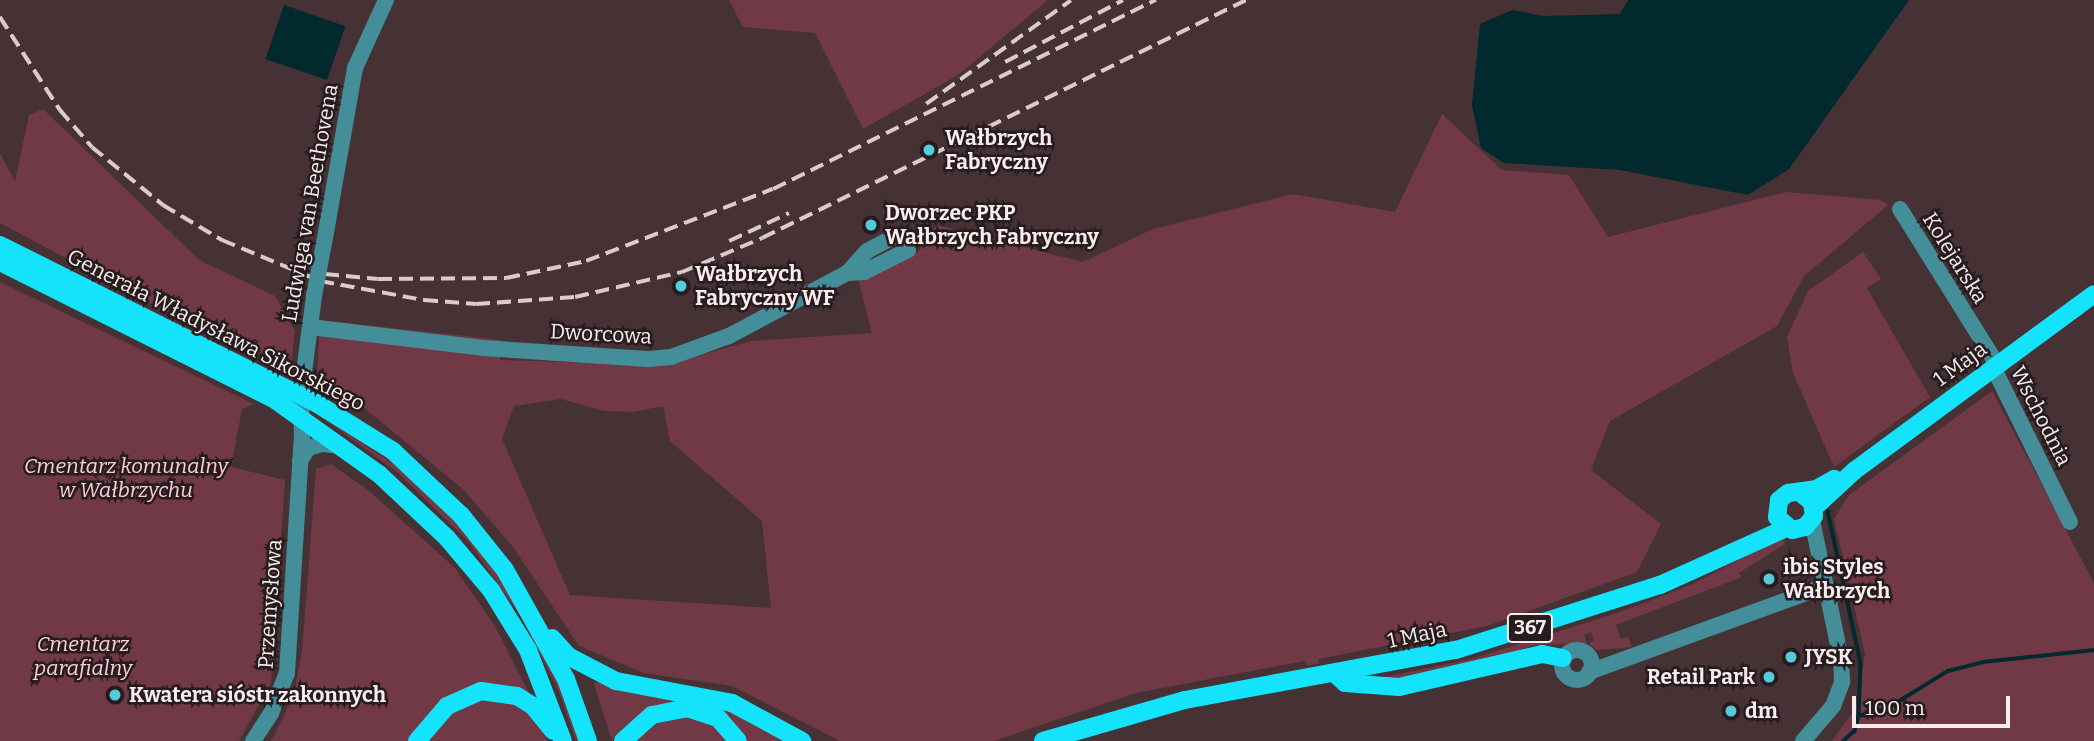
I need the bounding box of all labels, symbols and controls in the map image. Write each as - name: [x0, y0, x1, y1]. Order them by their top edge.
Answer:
- street label: Ludwiga van Beethovena: [277, 82, 343, 324]
- place label: Wałbrzych Fabryczny: [945, 125, 1052, 175]
- marker: Wałbrzych Fabryczny: [919, 140, 939, 160]
- place label: Dworzec PKP Wałbrzych Fabryczny: [885, 200, 1099, 250]
- street label: Kolejarska: [1917, 208, 1993, 308]
- marker: Dworzec PKP Wałbrzych Fabryczny: [863, 217, 879, 233]
- street label: Generała Władysława Sikorskiego: [63, 244, 369, 416]
- place label: Wałbrzych Fabryczny WF: [695, 261, 835, 311]
- marker: Wałbrzych Fabryczny WF: [673, 278, 689, 294]
- street label: Dworcowa: [549, 319, 653, 349]
- street label: 1 Maja: [1928, 336, 1992, 392]
- street label: Wschodnia: [2005, 362, 2077, 470]
- park label: Cmentarz komunalny w Wałbrzychu: [24, 453, 228, 503]
- street label: Przemysłowa: [253, 538, 287, 670]
- place label: ibis Styles Wałbrzych: [1783, 554, 1890, 604]
- marker: ibis Styles Wałbrzych: [1761, 571, 1777, 587]
- road number: 367: [1506, 612, 1554, 643]
- street label: 1 Maja: [1385, 616, 1449, 654]
- park label: Cmentarz parafialny: [34, 631, 132, 681]
- place label: JYSK: [1805, 644, 1853, 670]
- marker: JYSK: [1783, 649, 1799, 665]
- place label: Retail Park: [1647, 664, 1755, 690]
- marker: Retail Park: [1761, 669, 1777, 685]
- place label: Kwatera sióstr zakonnych: [129, 682, 386, 708]
- scale bar: [1856, 682, 2014, 726]
- marker: Kwatera sióstr zakonnych: [107, 687, 123, 703]
- text: 100 m: [1865, 695, 1925, 721]
- place label: dm: [1745, 698, 1778, 724]
- marker: dm: [1723, 703, 1739, 719]

